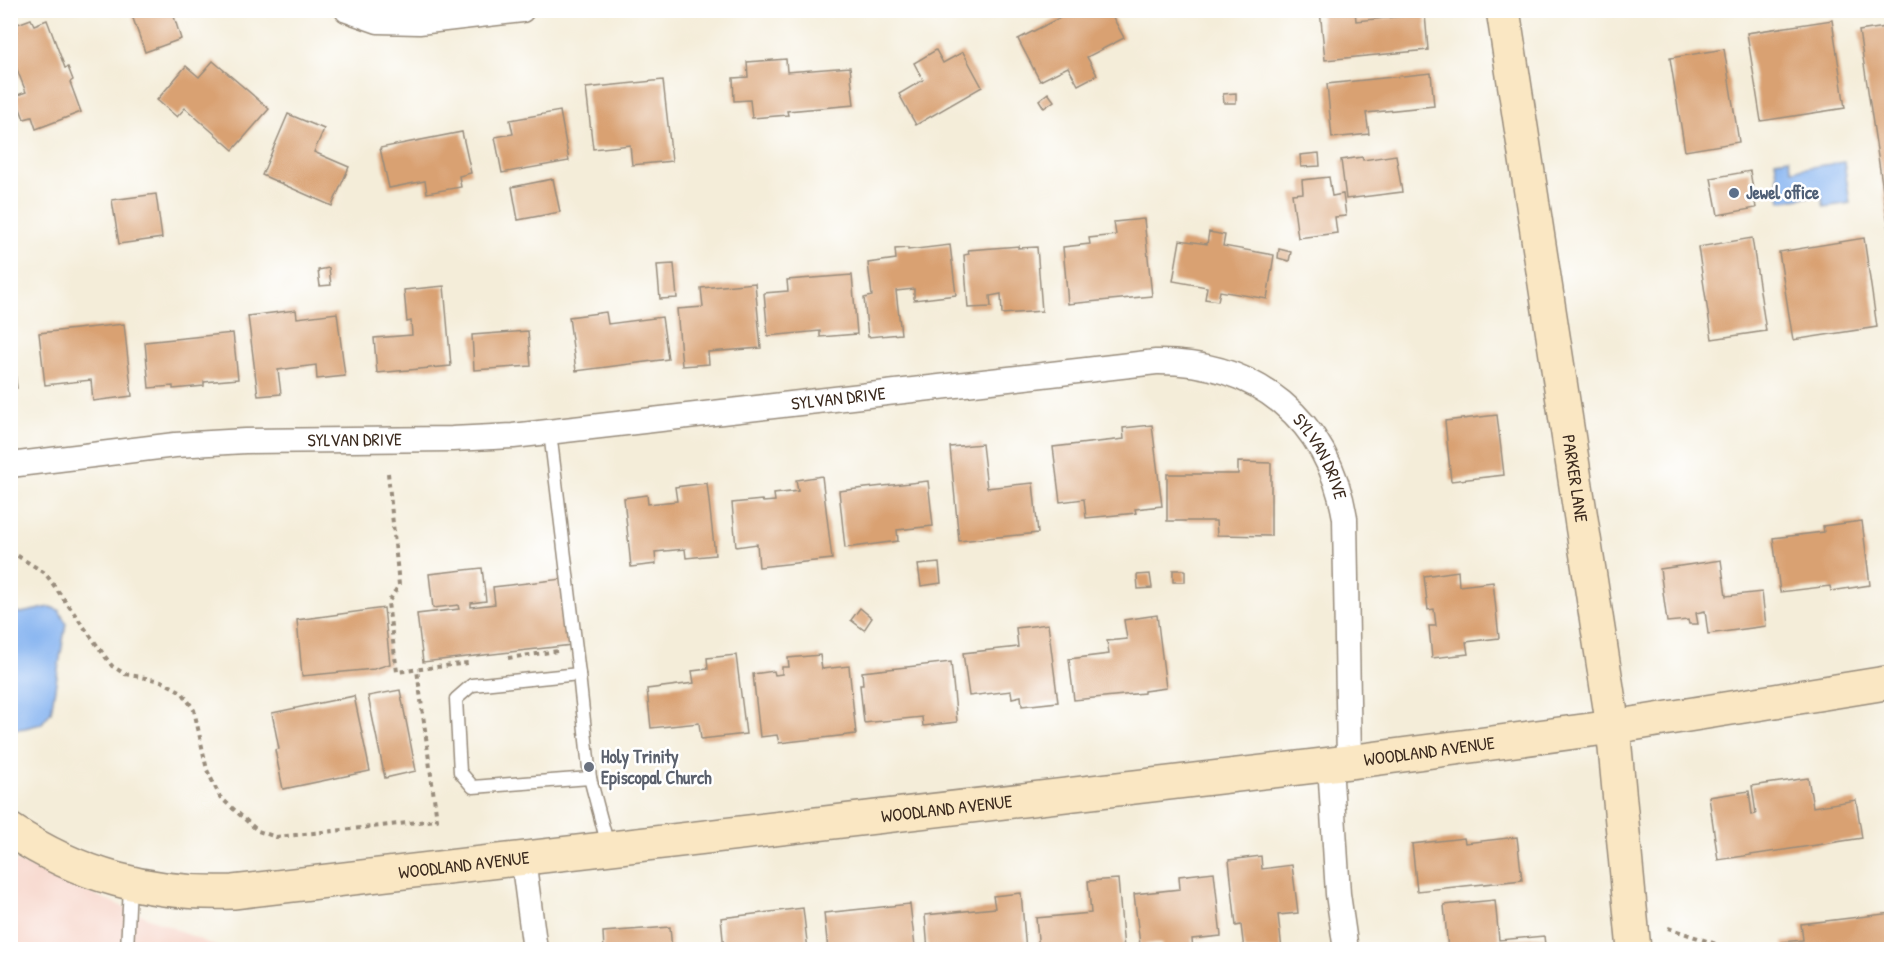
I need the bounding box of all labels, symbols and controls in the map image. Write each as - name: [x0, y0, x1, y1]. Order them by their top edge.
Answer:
- place label: Jewel office: [1746, 180, 1820, 205]
- marker: Jewel office: [1727, 186, 1741, 200]
- street label: SYLVAN DRIVE: [790, 380, 887, 416]
- street label: SYLVAN DRIVE: [1288, 408, 1353, 502]
- street label: SYLVAN DRIVE: [307, 426, 402, 452]
- street label: PARKER LANE: [1556, 433, 1594, 524]
- street label: WOODLAND AVENUE: [1362, 730, 1496, 772]
- place label: Holy Trinity Episcopal Church: [601, 744, 712, 791]
- marker: Holy Trinity Episcopal Church: [582, 760, 596, 774]
- street label: WOODLAND AVENUE: [880, 788, 1014, 828]
- street label: WOODLAND AVENUE: [397, 845, 531, 885]

